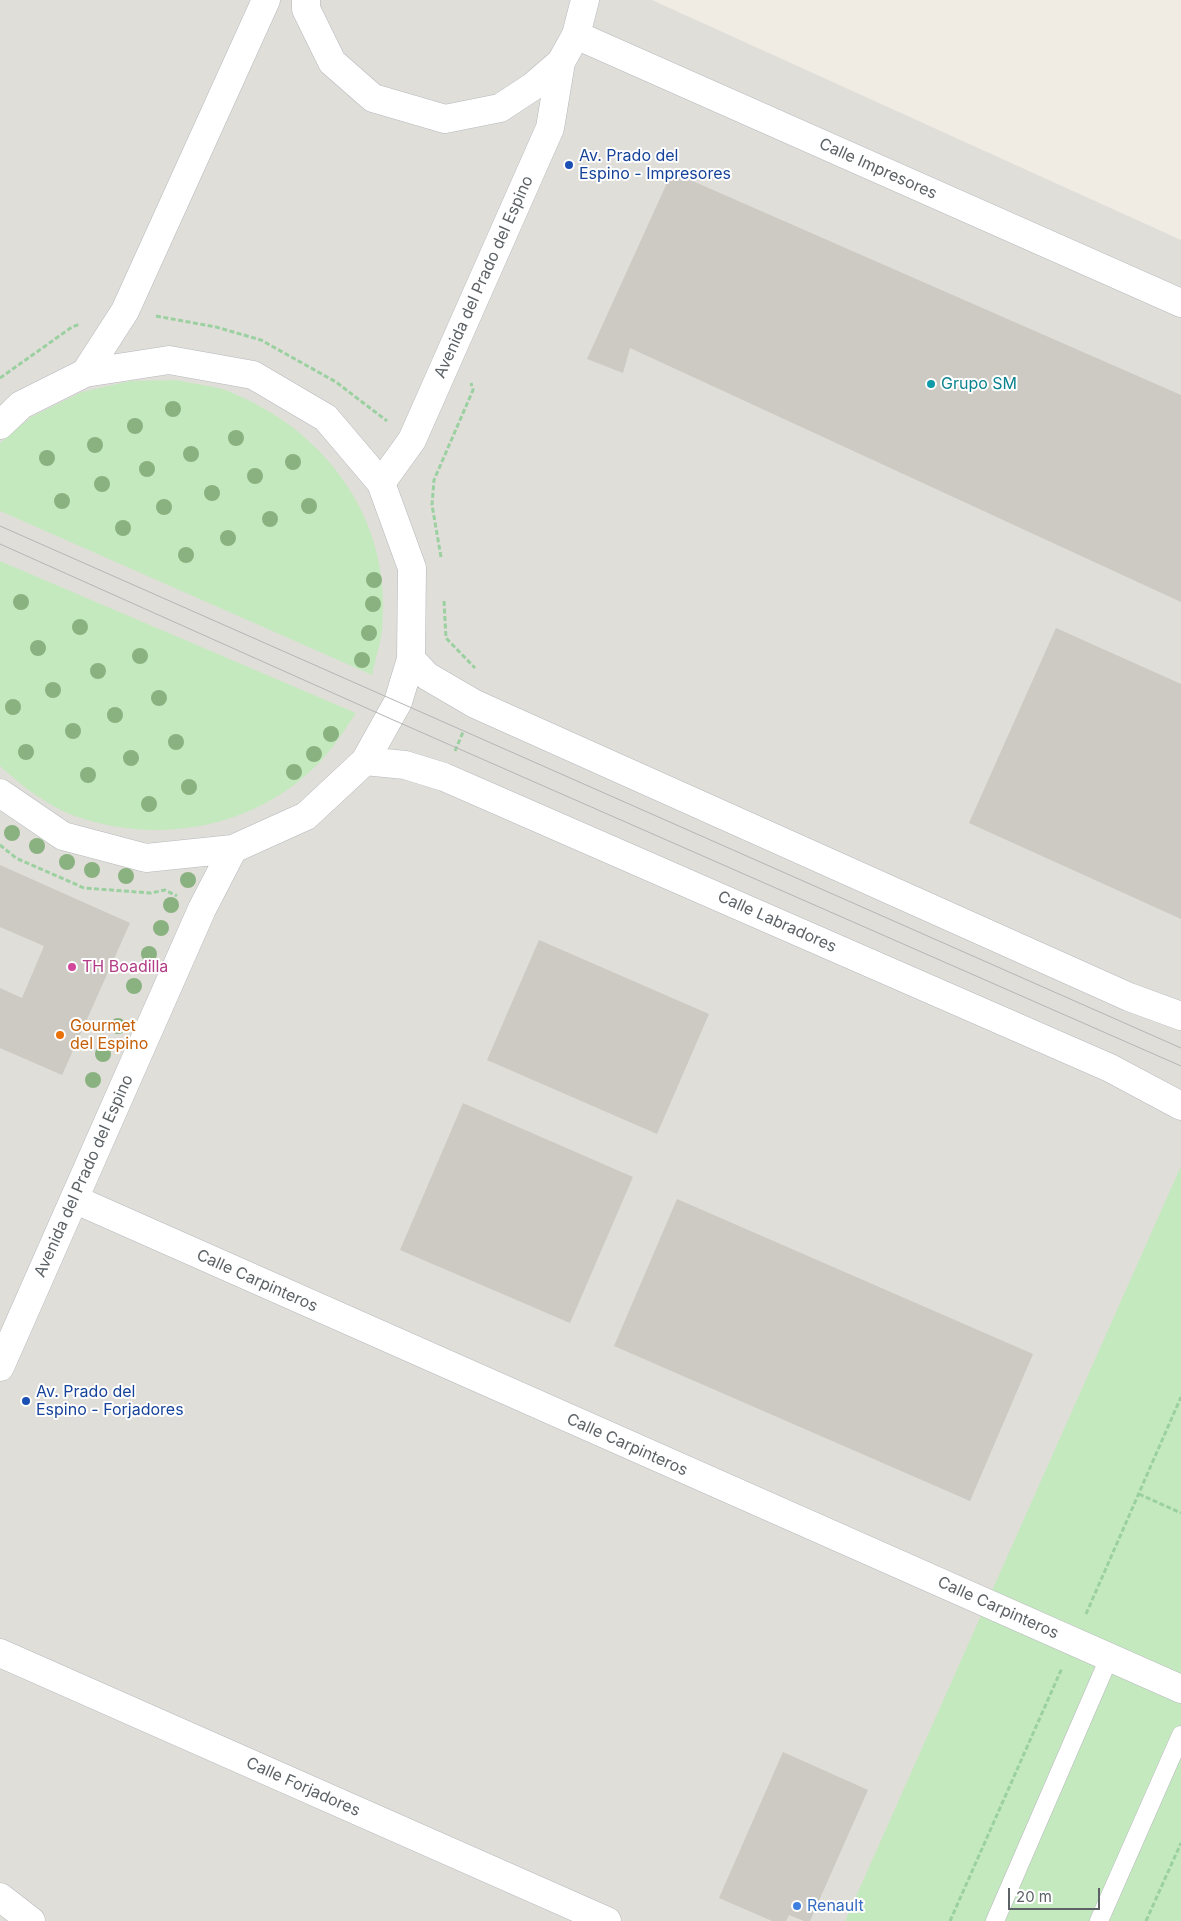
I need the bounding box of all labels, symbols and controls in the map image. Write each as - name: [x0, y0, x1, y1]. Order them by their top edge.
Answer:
- street label: Calle Impresores: [816, 134, 940, 204]
- place label: Av. Prado del Espino - Impresores: [579, 146, 731, 184]
- marker: Av. Prado del Espino - Impresores: [563, 159, 575, 171]
- street label: Avenida del Prado del Espino: [431, 173, 537, 381]
- place label: Grupo SM: [941, 374, 1017, 394]
- marker: Grupo SM: [925, 378, 937, 390]
- street label: Calle Labradores: [715, 887, 839, 957]
- place label: TH Boadilla: [82, 957, 168, 977]
- marker: TH Boadilla: [66, 961, 78, 973]
- place label: Gourmet del Espino: [70, 1016, 148, 1054]
- marker: Gourmet del Espino: [54, 1029, 66, 1041]
- street label: Avenida del Prado del Espino: [31, 1072, 137, 1280]
- street label: Calle Carpinteros: [193, 1246, 321, 1316]
- place label: Av. Prado del Espino - Forjadores: [36, 1382, 184, 1420]
- marker: Av. Prado del Espino - Forjadores: [20, 1395, 32, 1407]
- street label: Calle Carpinteros: [563, 1410, 691, 1480]
- street label: Calle Carpinteros: [934, 1573, 1062, 1643]
- street label: Calle Forjadores: [243, 1753, 363, 1821]
- scale bar: [1011, 1878, 1104, 1910]
- text: 20 m: [1016, 1887, 1052, 1906]
- place label: Renault: [807, 1896, 864, 1916]
- marker: Renault: [791, 1900, 803, 1912]

